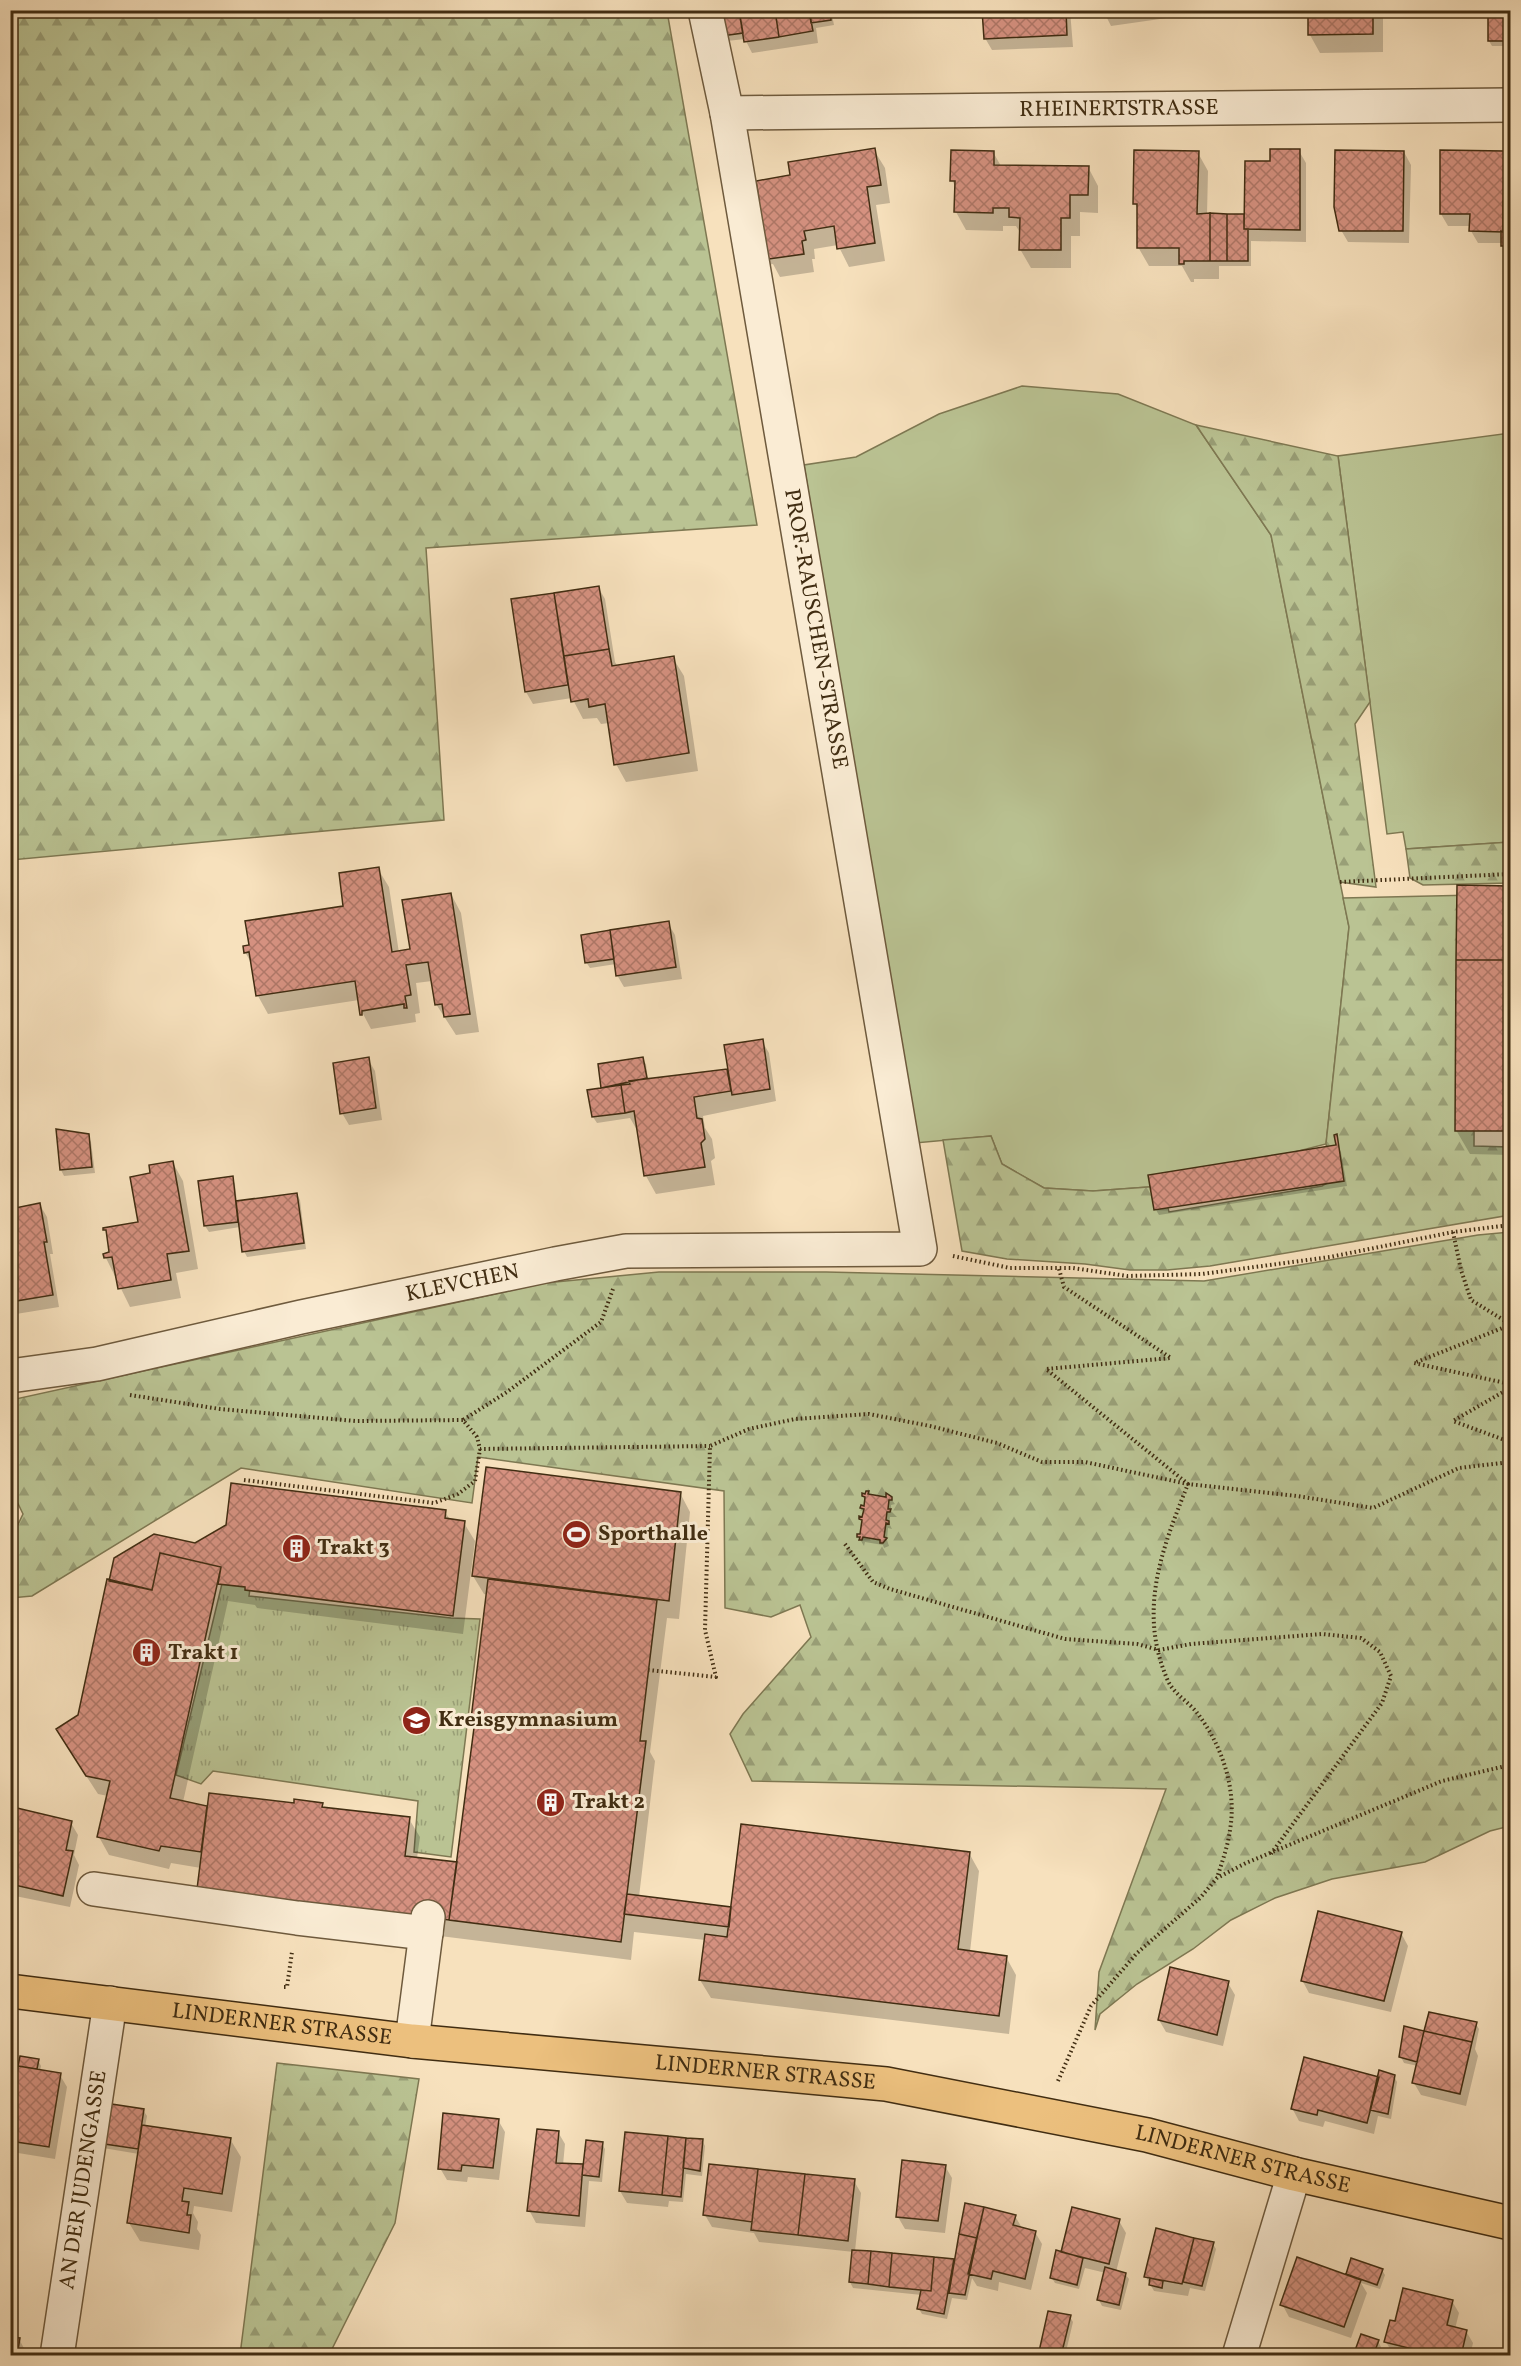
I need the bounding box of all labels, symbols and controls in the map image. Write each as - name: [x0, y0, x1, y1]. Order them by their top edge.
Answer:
- street label: RHEINERTSTRASSE: [1019, 92, 1219, 126]
- street label: PROF.-RAUSCHEN-STRASSE: [775, 486, 855, 772]
- street label: KLEVCHEN: [403, 1256, 522, 1310]
- sports icon: Sporthalle: [561, 1518, 593, 1550]
- place label: Sporthalle: [598, 1519, 708, 1550]
- building icon: Trakt 3: [280, 1532, 312, 1564]
- place label: Trakt 3: [317, 1533, 390, 1564]
- building icon: Trakt 1: [131, 1637, 163, 1669]
- place label: Trakt 1: [168, 1638, 238, 1669]
- school or university icon: Kreisgymnasium: [401, 1704, 433, 1736]
- place label: Kreisgymnasium: [438, 1705, 618, 1736]
- building icon: Trakt 2: [535, 1786, 567, 1818]
- place label: Trakt 2: [572, 1787, 645, 1818]
- street label: LINDERNER STRASSE: [170, 1996, 394, 2054]
- street label: LINDERNER STRASSE: [654, 2048, 877, 2099]
- street label: AN DER JUDENGASSE: [52, 2068, 115, 2292]
- street label: LINDERNER STRASSE: [1132, 2118, 1354, 2202]

